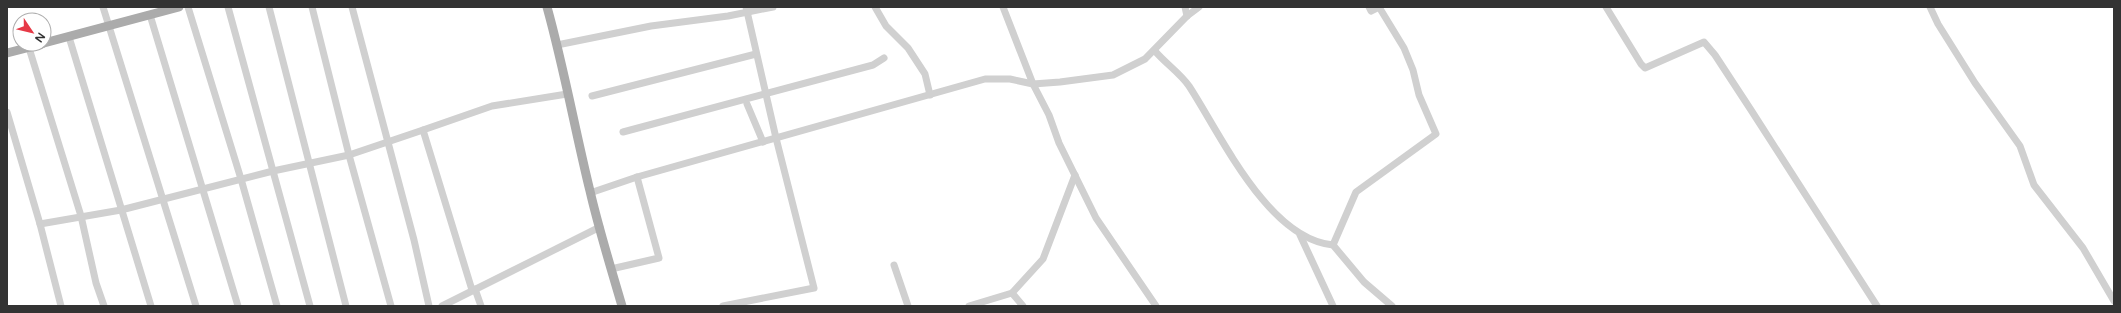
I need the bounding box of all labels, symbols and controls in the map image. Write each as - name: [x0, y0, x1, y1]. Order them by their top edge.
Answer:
- north arrow: [12, 12, 52, 52]
- text: N: [32, 30, 48, 45]

